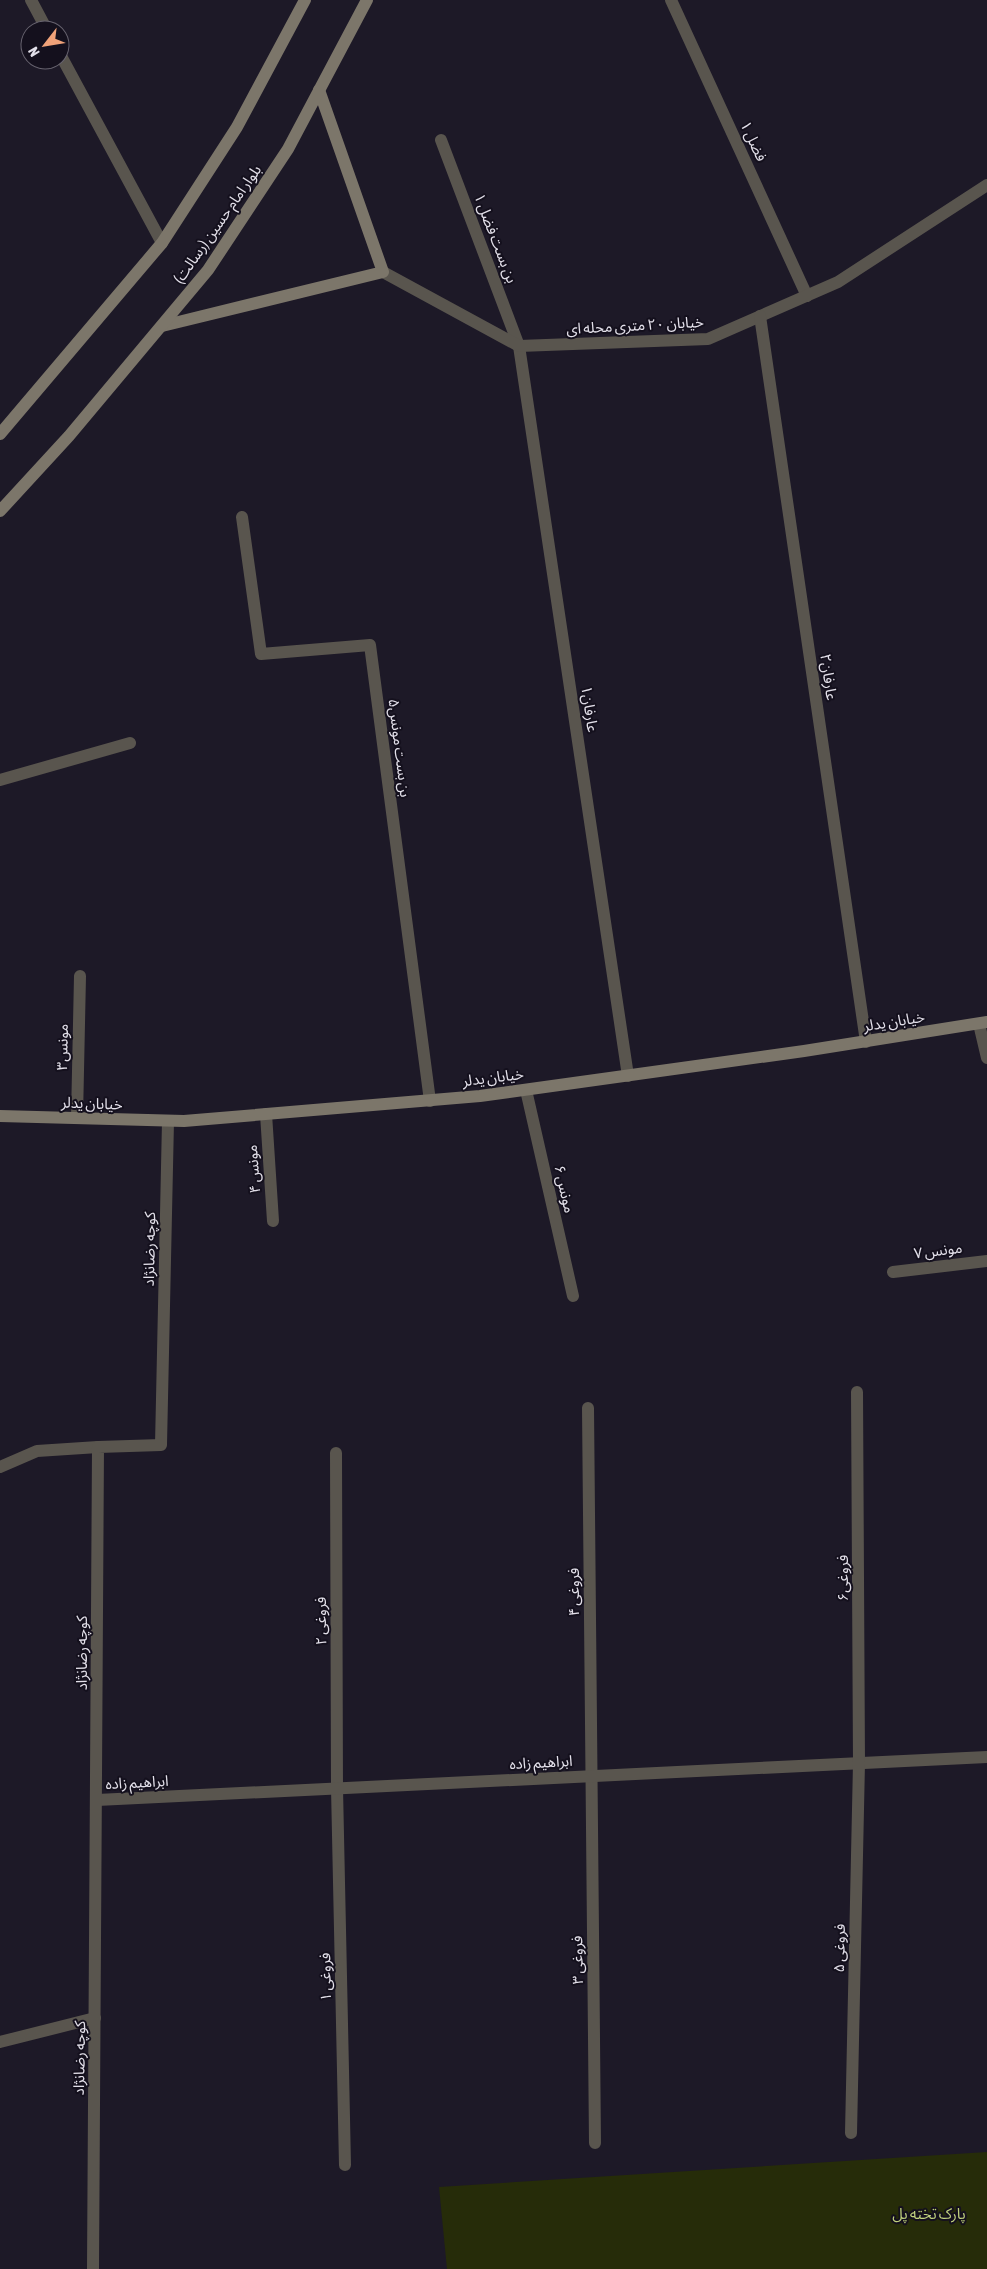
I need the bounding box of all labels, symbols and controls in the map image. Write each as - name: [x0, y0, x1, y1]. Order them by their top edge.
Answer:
- north arrow: [20, 20, 70, 70]
- text: N: [25, 44, 43, 59]
- street label: فضل ۱: [736, 118, 771, 165]
- street label: بلوار امام حسین (رسالت): [170, 161, 267, 288]
- street label: بن بست فضل ۱: [470, 191, 521, 286]
- street label: خیابان ۲۰ متری محله ای: [566, 313, 704, 338]
- street label: عارفان۲: [816, 653, 841, 702]
- street label: عارفان۱: [577, 685, 602, 734]
- street label: بن بست مونس۵: [385, 698, 414, 798]
- street label: خیابان یدلر: [861, 1008, 926, 1035]
- street label: مونس۳: [53, 1024, 72, 1070]
- street label: خیابان یدلر: [460, 1065, 525, 1090]
- street label: خیابان یدلر: [60, 1093, 123, 1114]
- street label: مونس ۴: [243, 1144, 264, 1194]
- street label: مونس ۶: [550, 1163, 579, 1215]
- street label: کوچه رضانژاد: [140, 1211, 160, 1287]
- street label: مونس ۷: [913, 1239, 963, 1262]
- street label: فروغی۶: [834, 1554, 852, 1601]
- street label: فروغی ۴: [565, 1567, 583, 1616]
- street label: فروغی ۲: [312, 1596, 330, 1645]
- street label: کوچه رضانژاد: [73, 1615, 92, 1690]
- street label: ابراهیم زاده: [509, 1752, 573, 1775]
- street label: ابراهیم زاده: [105, 1772, 169, 1795]
- street label: فروغی ۵: [830, 1923, 849, 1972]
- street label: فروغی ۳: [568, 1935, 587, 1984]
- street label: فروغی ۱: [316, 1952, 335, 2001]
- street label: کوچه رضانژاد: [70, 2020, 90, 2096]
- park label: پارک تخته پل: [892, 2205, 966, 2224]

